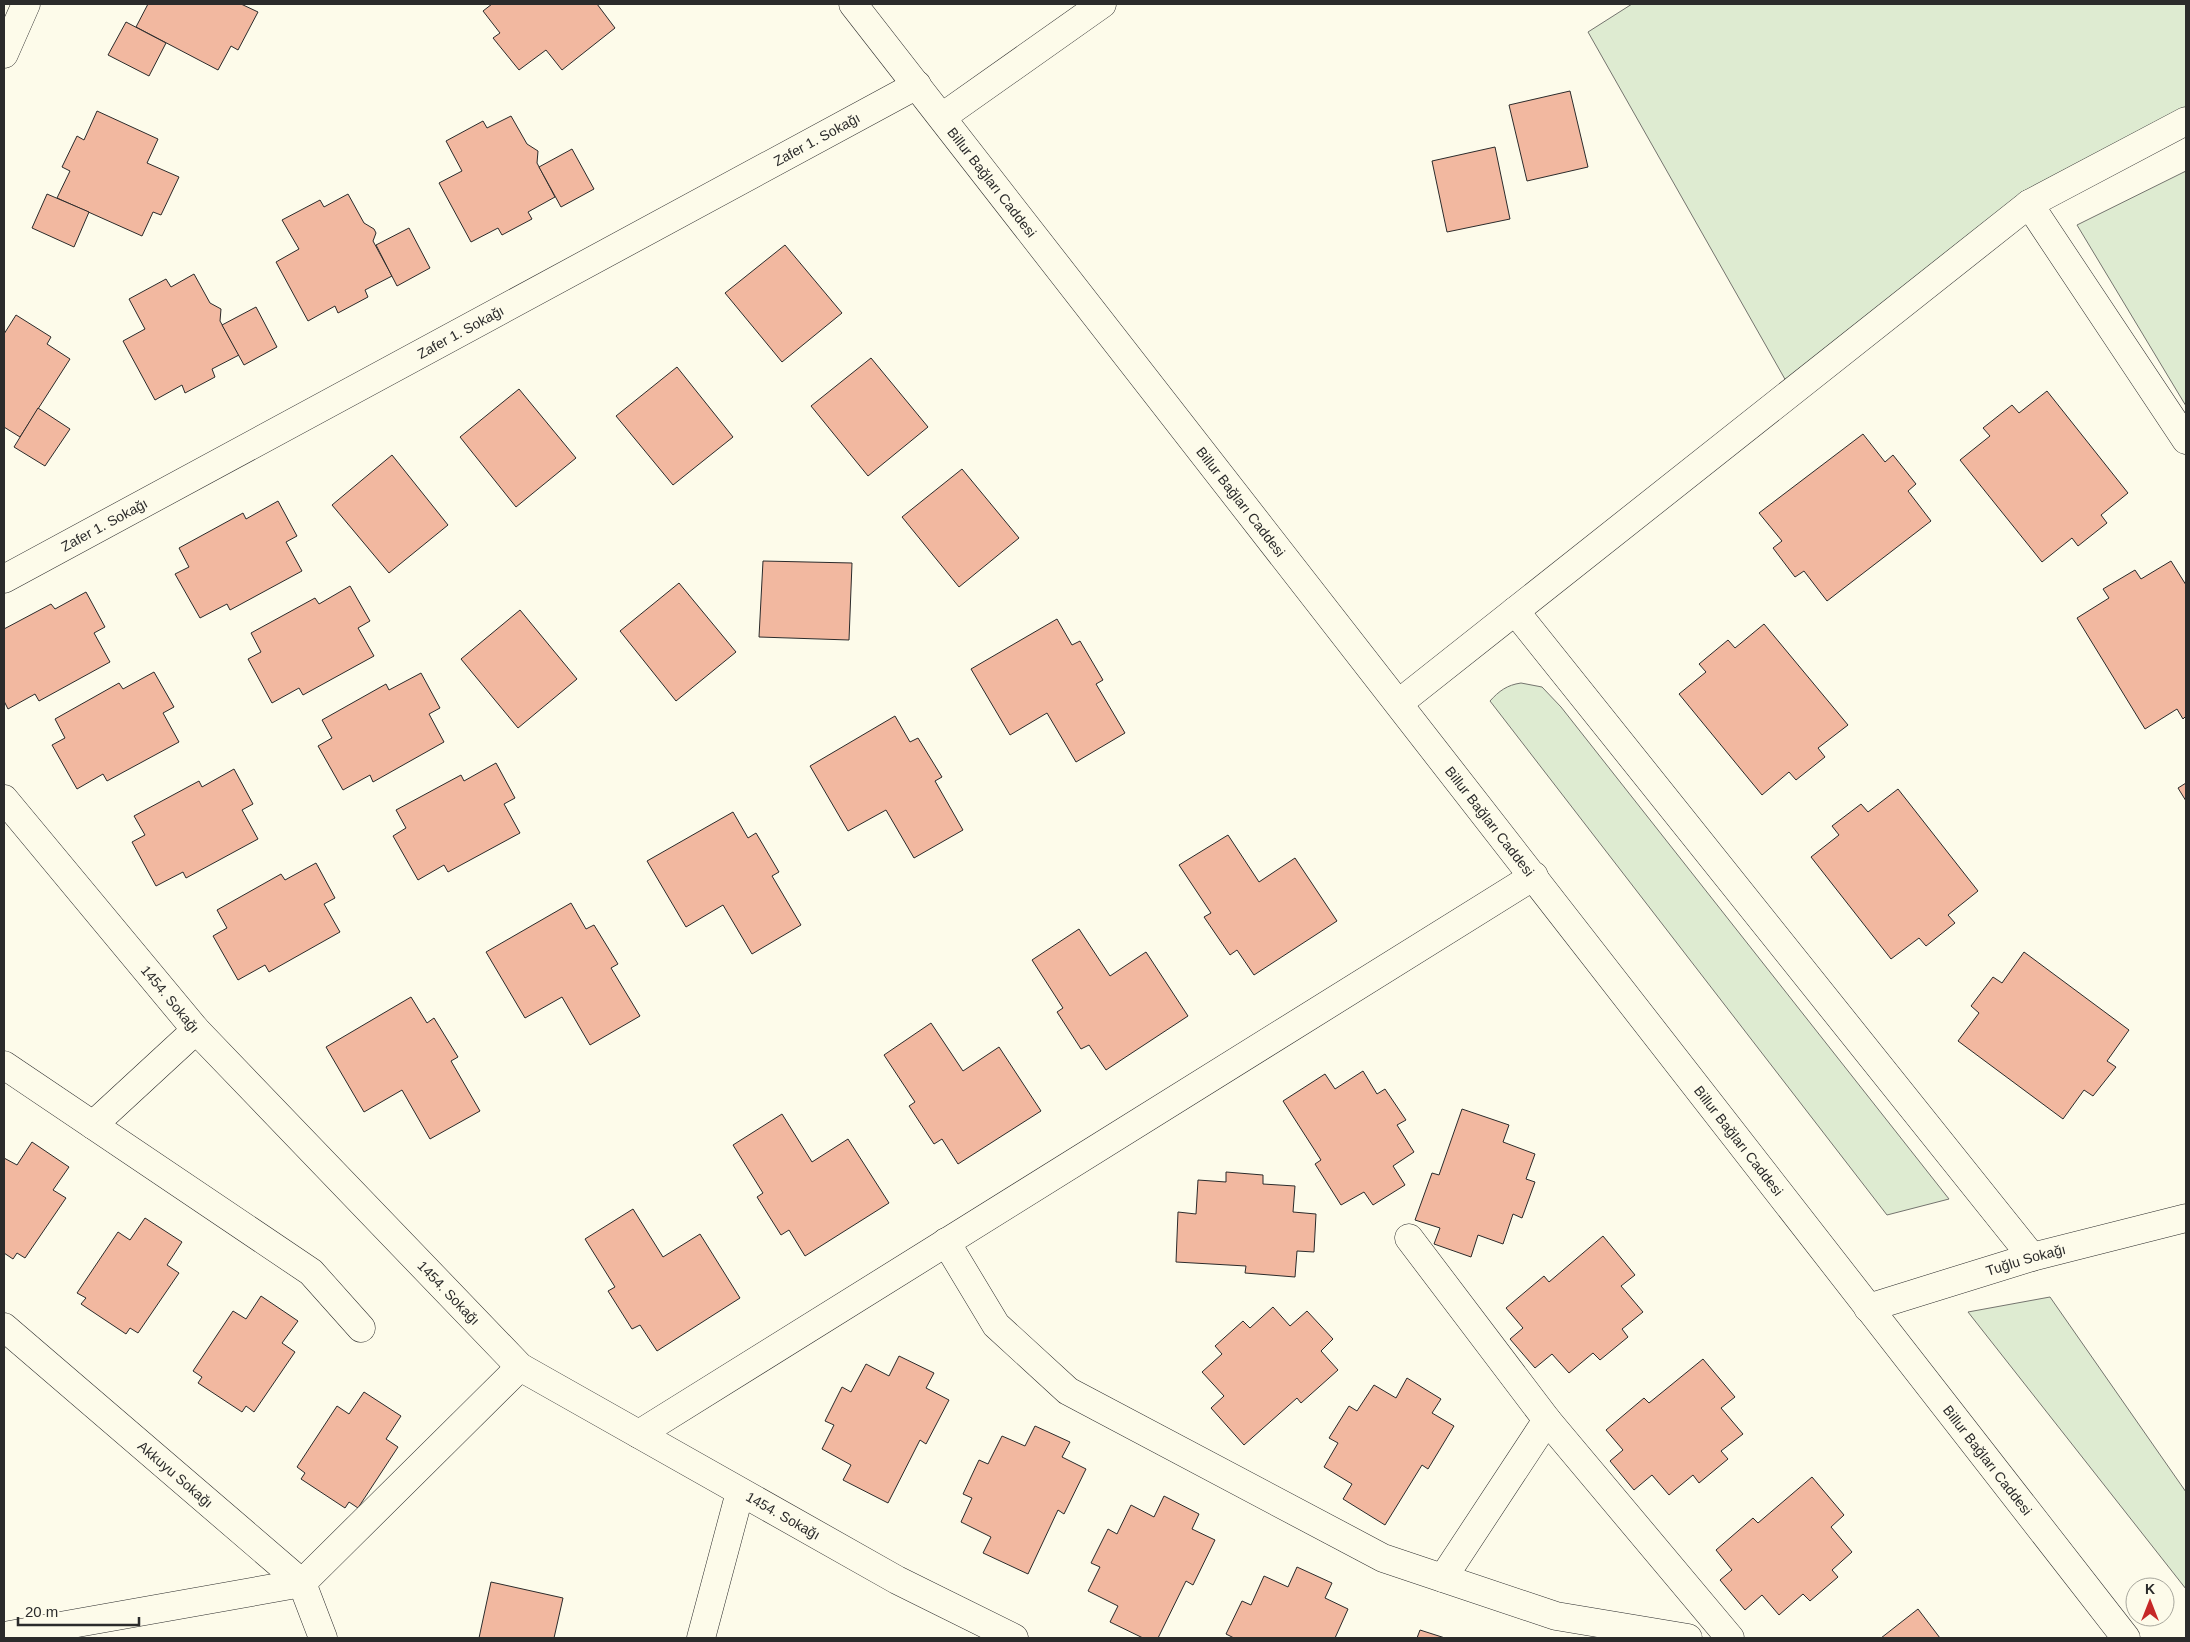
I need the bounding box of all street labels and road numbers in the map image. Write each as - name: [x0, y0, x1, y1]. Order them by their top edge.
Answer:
- street label: Zafer 1. Sokağı: [771, 109, 863, 169]
- street label: Billur Bağları Caddesi: [944, 124, 1040, 240]
- street label: Zafer 1. Sokağı: [415, 302, 506, 362]
- street label: Billur Bağları Caddesi: [1193, 444, 1289, 560]
- street label: Zafer 1. Sokağı: [58, 495, 150, 555]
- street label: Billur Bağları Caddesi: [1442, 763, 1537, 879]
- street label: 1454. Sokağı: [138, 962, 203, 1036]
- street label: Billur Bağları Caddesi: [1691, 1083, 1786, 1199]
- street label: Tuğlu Sokağı: [1984, 1241, 2067, 1279]
- street label: 1454. Sokağı: [414, 1258, 483, 1328]
- street label: Billur Bağları Caddesi: [1940, 1402, 2035, 1518]
- street label: Akkuyu Sokağı: [135, 1438, 216, 1511]
- street label: 1454. Sokağı: [743, 1488, 823, 1543]

